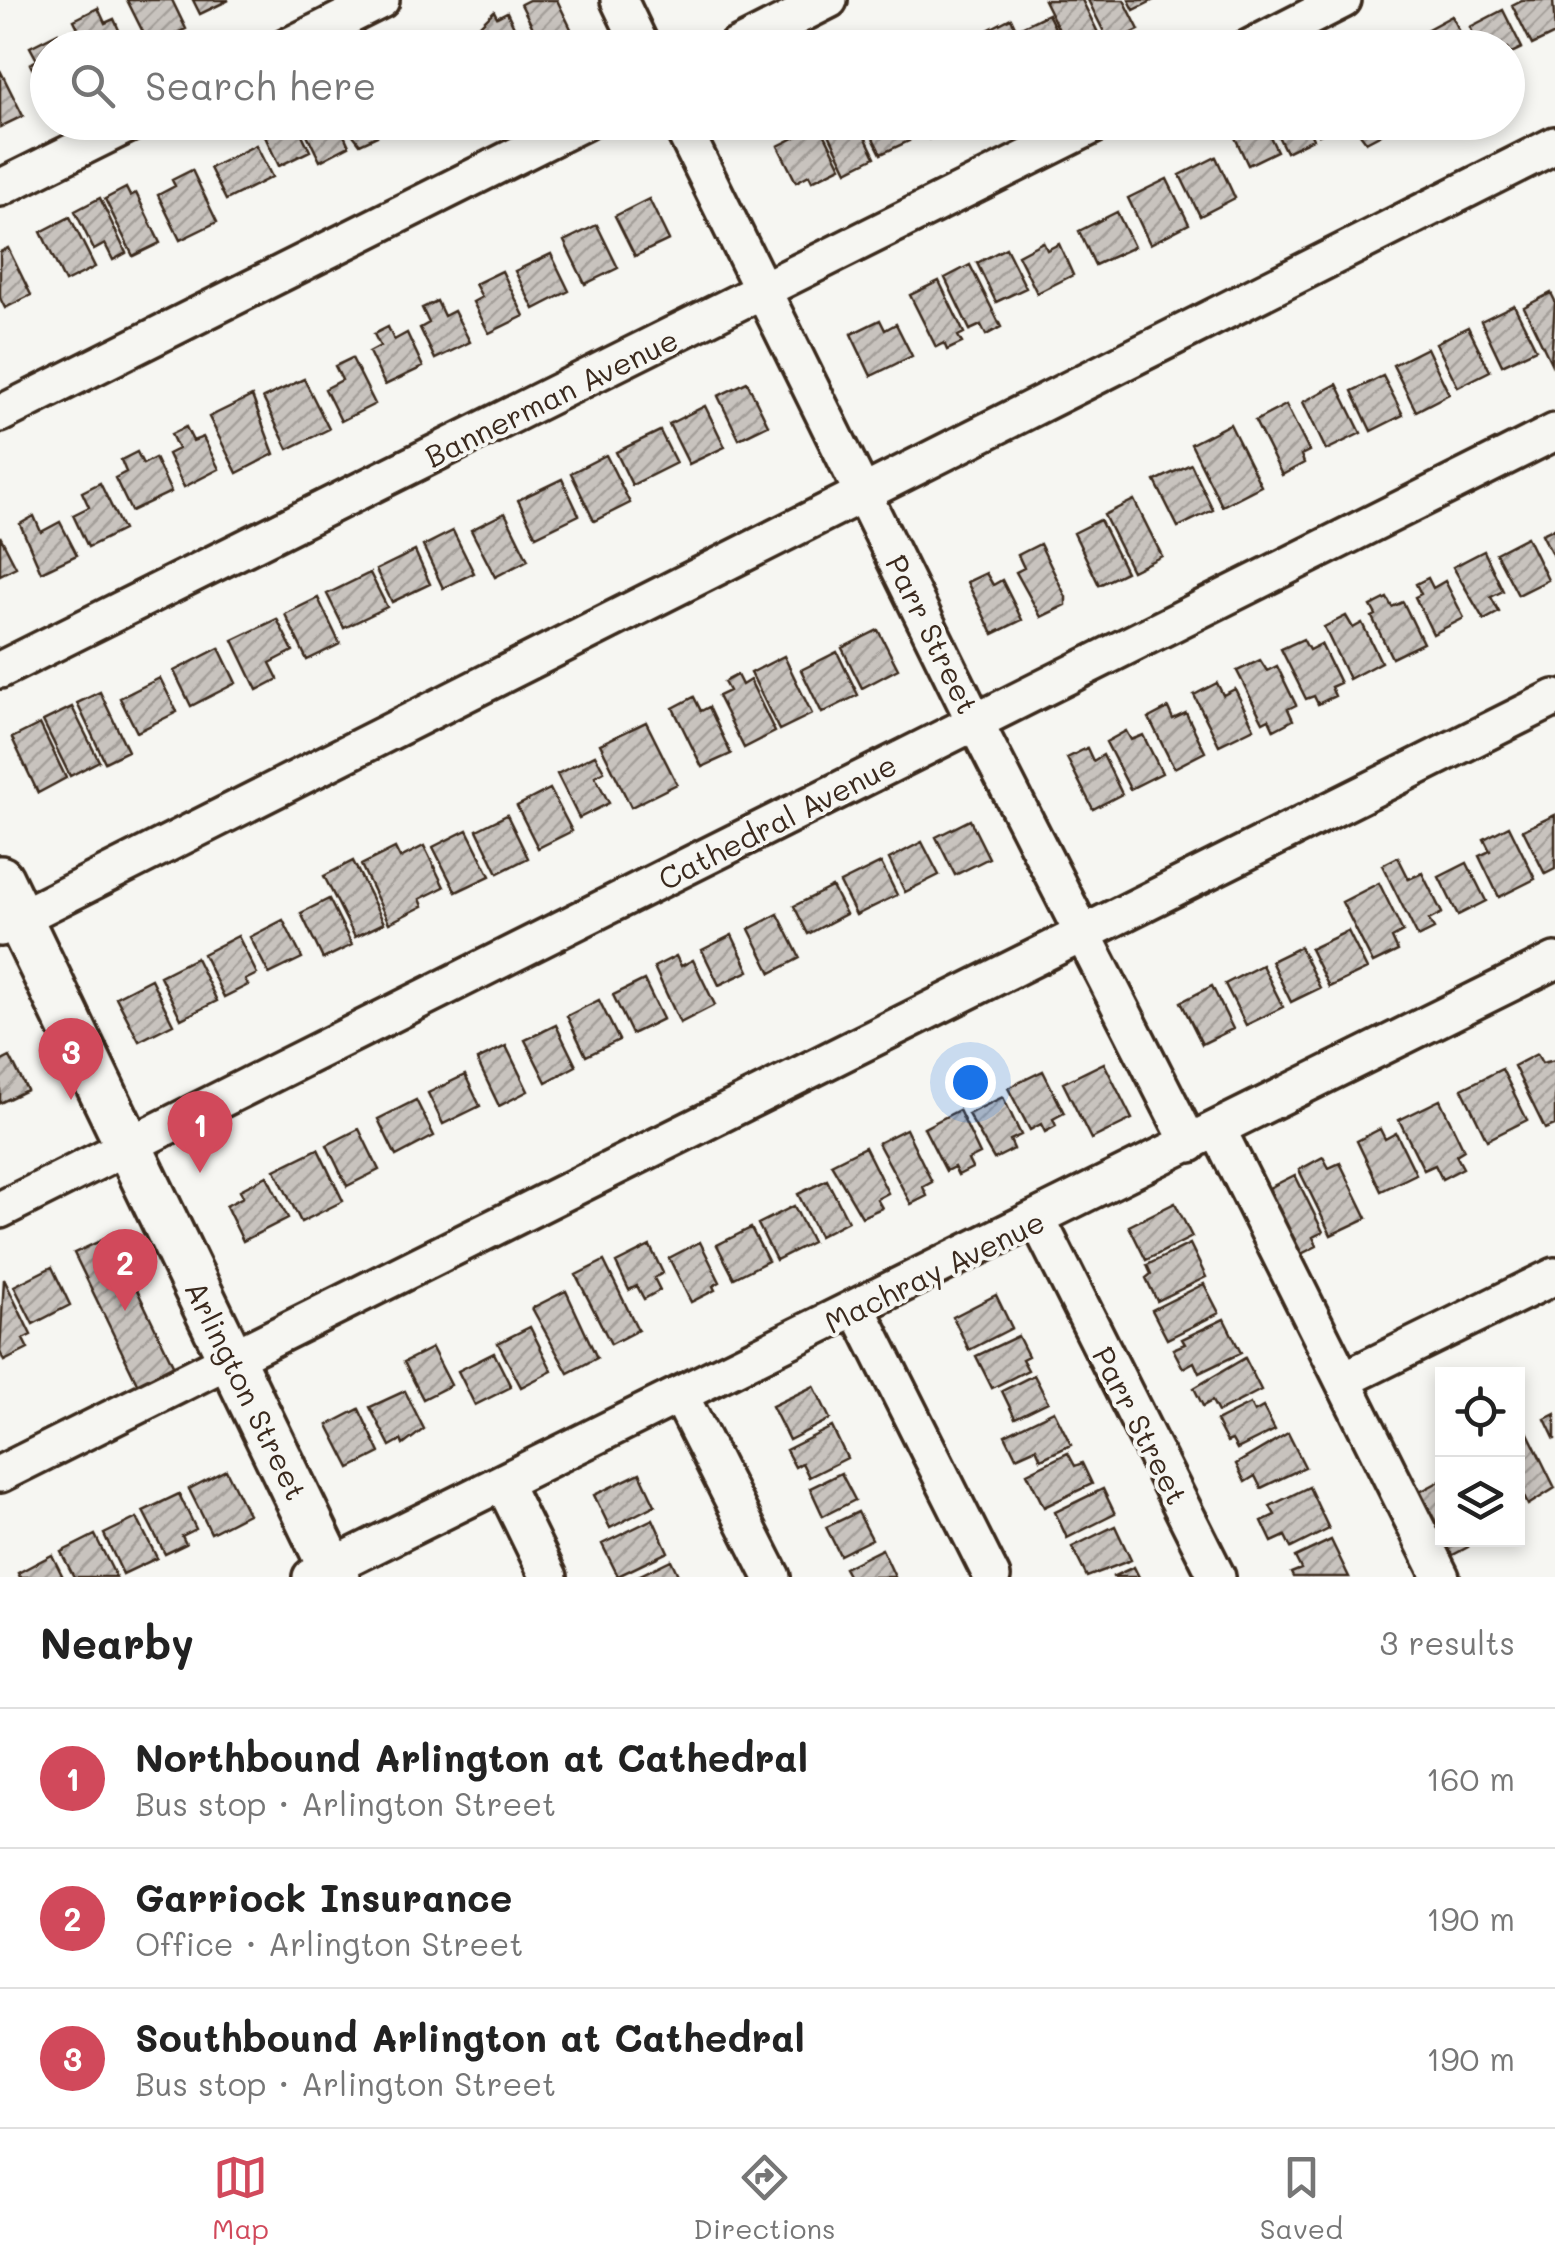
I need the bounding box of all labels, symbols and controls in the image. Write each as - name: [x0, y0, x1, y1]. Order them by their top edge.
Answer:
- search box: [30, 30, 1525, 140]
- icon: search: [65, 58, 120, 113]
- text: Search here: [145, 60, 376, 110]
- street label: Bannerman Avenue: [418, 318, 684, 476]
- street label: Parr Street: [877, 548, 989, 720]
- street label: Cathedral Avenue: [651, 744, 903, 898]
- pin: 3: [38, 1018, 104, 1100]
- your location: [945, 1057, 996, 1108]
- pin: 1: [168, 1090, 232, 1173]
- street label: Machray Avenue: [817, 1200, 1051, 1342]
- pin: 2: [92, 1228, 158, 1311]
- street label: Arlington Street: [177, 1274, 317, 1506]
- street label: Parr Street: [1084, 1339, 1198, 1511]
- map controls: [1435, 1367, 1525, 1547]
- button: locate: [1435, 1367, 1525, 1457]
- button: layers: [1435, 1457, 1525, 1547]
- text: Nearby: [40, 1615, 194, 1670]
- text: 3 results: [1379, 1621, 1515, 1663]
- text: Northbound Arlington at Cathedral: [135, 1732, 808, 1782]
- text: 1: [65, 1757, 80, 1799]
- text: 160 m: [1426, 1757, 1515, 1799]
- text: Bus stop · Arlington Street: [135, 1782, 556, 1824]
- text: Garriock Insurance: [135, 1872, 512, 1922]
- text: 2: [64, 1897, 81, 1939]
- text: 190 m: [1426, 1897, 1515, 1939]
- text: Office · Arlington Street: [135, 1922, 523, 1964]
- text: Southbound Arlington at Cathedral: [135, 2012, 805, 2062]
- text: 3: [63, 2037, 82, 2079]
- text: 190 m: [1426, 2037, 1515, 2079]
- text: Bus stop · Arlington Street: [135, 2062, 556, 2104]
- tab: Map: [212, 2150, 269, 2246]
- tab: Directions: [693, 2150, 836, 2246]
- tab: Saved: [1260, 2150, 1343, 2246]

